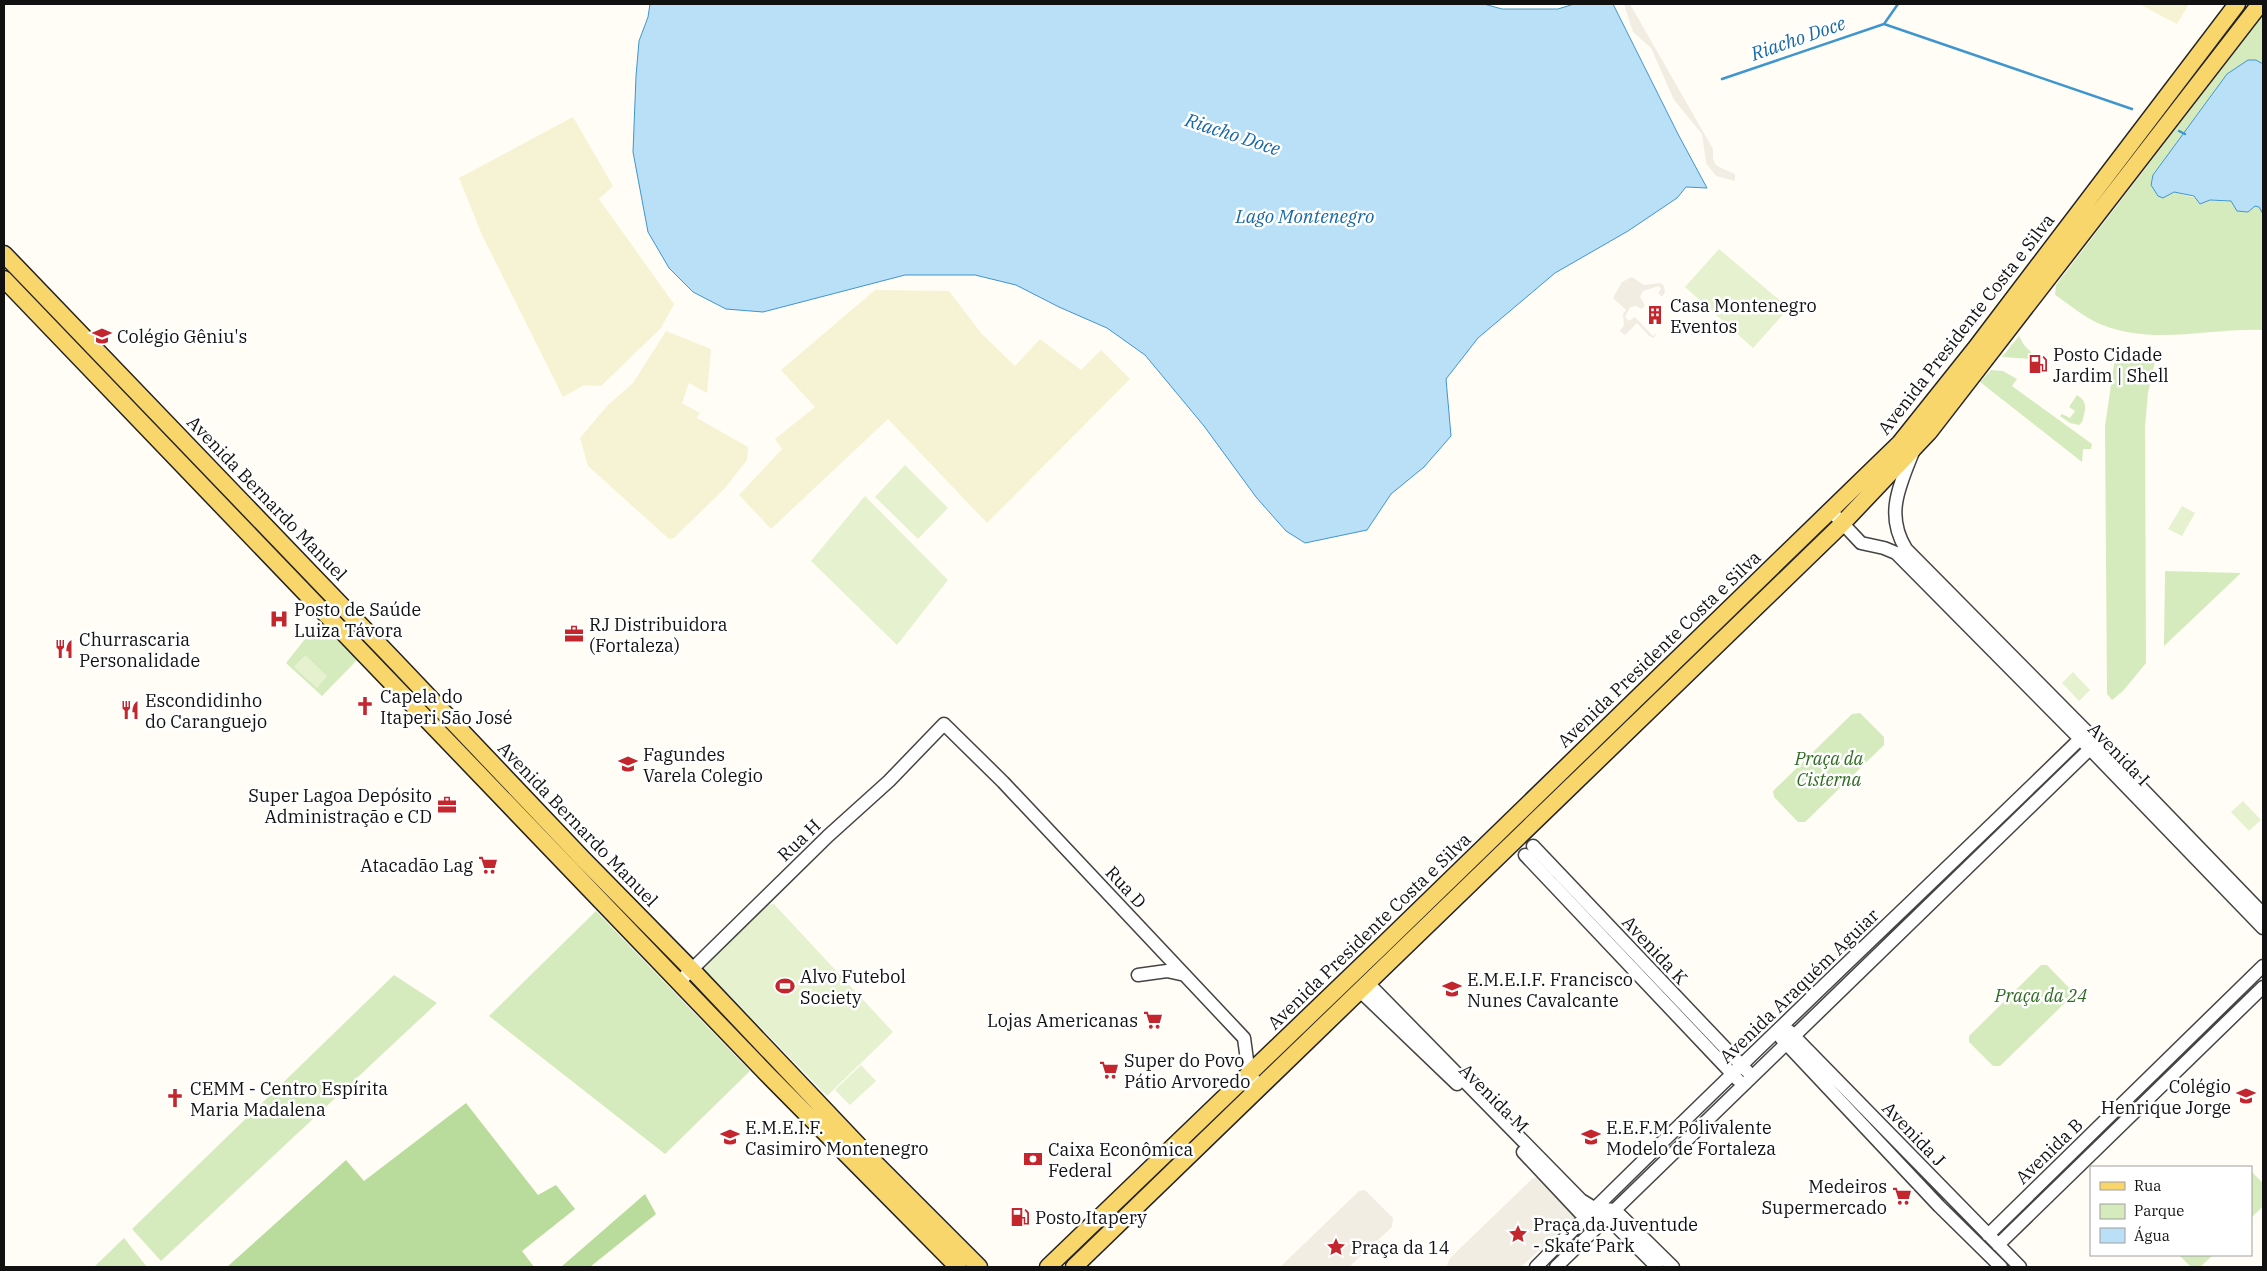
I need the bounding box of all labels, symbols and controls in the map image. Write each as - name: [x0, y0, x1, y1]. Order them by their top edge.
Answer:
- water label: Riacho Doce: [1747, 10, 1849, 66]
- water label: Riacho Doce: [1182, 107, 1284, 161]
- water label: Lago Montenegro: [1235, 204, 1374, 228]
- street label: Avenida Presidente Costa e Silva: [1873, 209, 2059, 439]
- place label: Casa Montenegro Eventos: [1670, 294, 1817, 338]
- building icon: Casa Montenegro Eventos: [1644, 304, 1666, 326]
- school or university icon: Colégio Gêniu's: [91, 325, 113, 347]
- place label: Colégio Gêniu's: [117, 325, 247, 348]
- place label: Posto Cidade Jardim | Shell: [2053, 343, 2169, 387]
- fuel station icon: Posto Cidade Jardim | Shell: [2027, 353, 2049, 375]
- street label: Avenida Bernardo Manuel: [182, 411, 352, 585]
- street label: Avenida Presidente Costa e Silva: [1553, 545, 1766, 752]
- place label: Posto de Saúde Luiza Távora: [294, 598, 421, 642]
- hospital icon: Posto de Saúde Luiza Távora: [268, 608, 290, 630]
- place label: RJ Distribuidora (Fortaleza): [589, 613, 728, 657]
- office icon: RJ Distribuidora (Fortaleza): [563, 623, 585, 645]
- place label: Churrascaria Personalidade: [79, 628, 200, 672]
- restaurant icon: Churrascaria Personalidade: [53, 638, 75, 660]
- place label: Capela do Itaperi São José: [380, 685, 512, 729]
- place label: Escondidinho do Caranguejo: [145, 689, 267, 733]
- church icon: Capela do Itaperi São José: [354, 695, 376, 717]
- restaurant icon: Escondidinho do Caranguejo: [119, 699, 141, 721]
- street label: Avenida I: [2083, 717, 2155, 791]
- street label: Avenida Bernardo Manuel: [493, 737, 663, 911]
- place label: Fagundes Varela Colegio: [643, 743, 763, 787]
- park label: Praça da Cisterna: [1794, 747, 1864, 791]
- school or university icon: Fagundes Varela Colegio: [617, 753, 639, 775]
- place label: Super Lagoa Depósito Administração e CD: [248, 784, 432, 828]
- office icon: Super Lagoa Depósito Administração e CD: [436, 794, 458, 816]
- street label: Rua H: [773, 814, 825, 866]
- street label: Avenida Presidente Costa e Silva: [1263, 827, 1476, 1034]
- place label: Atacadão Lag: [360, 854, 473, 877]
- supermarket icon: Atacadão Lag: [477, 854, 499, 876]
- street label: Rua D: [1101, 861, 1151, 913]
- street label: Avenida Araquém Aguiar: [1714, 904, 1884, 1068]
- street label: Avenida K: [1617, 911, 1693, 989]
- place label: Alvo Futebol Society: [800, 965, 906, 1009]
- place label: E.M.E.I.F. Francisco Nunes Cavalcante: [1467, 968, 1633, 1012]
- sports icon: Alvo Futebol Society: [774, 975, 796, 997]
- school or university icon: E.M.E.I.F. Francisco Nunes Cavalcante: [1441, 978, 1463, 1000]
- park label: Praça da 24: [1994, 984, 2087, 1007]
- place label: Lojas Americanas: [987, 1009, 1138, 1032]
- supermarket icon: Lojas Americanas: [1142, 1009, 1164, 1031]
- place label: Super do Povo Pátio Arvoredo: [1124, 1049, 1250, 1093]
- street label: Avenida M: [1454, 1058, 1534, 1138]
- supermarket icon: Super do Povo Pátio Arvoredo: [1098, 1059, 1120, 1081]
- place label: Colégio Henrique Jorge: [2101, 1075, 2231, 1119]
- place label: CEMM - Centro Espírita Maria Madalena: [190, 1077, 388, 1121]
- school or university icon: Colégio Henrique Jorge: [2235, 1085, 2257, 1107]
- church icon: CEMM - Centro Espírita Maria Madalena: [164, 1087, 186, 1109]
- street label: Avenida J: [1877, 1097, 1951, 1171]
- street label: Avenida B: [2010, 1113, 2088, 1189]
- place label: E.M.E.I.F. Casimiro Montenegro: [745, 1116, 928, 1160]
- place label: E.E.F.M. Polivalente Modelo de Fortaleza: [1606, 1116, 1776, 1160]
- school or university icon: E.M.E.I.F. Casimiro Montenegro: [719, 1126, 741, 1148]
- school or university icon: E.E.F.M. Polivalente Modelo de Fortaleza: [1580, 1126, 1602, 1148]
- place label: Caixa Econômica Federal: [1048, 1138, 1193, 1182]
- bank icon: Caixa Econômica Federal: [1022, 1148, 1044, 1170]
- legend: [2090, 1166, 2252, 1256]
- place label: Medeiros Supermercado: [1762, 1175, 1887, 1219]
- text: Rua: [2134, 1176, 2161, 1195]
- supermarket icon: Medeiros Supermercado: [1891, 1185, 1913, 1207]
- text: Parque: [2134, 1201, 2184, 1220]
- fuel station icon: Posto Itapery: [1009, 1206, 1031, 1228]
- place label: Posto Itapery: [1035, 1206, 1147, 1229]
- place label: Praça da Juventude - Skate Park: [1533, 1213, 1698, 1257]
- place icon: Praça da Juventude - Skate Park: [1507, 1223, 1529, 1245]
- text: Água: [2134, 1226, 2170, 1245]
- place icon: Praça da 14: [1325, 1236, 1347, 1258]
- place label: Praça da 14: [1351, 1236, 1450, 1259]

